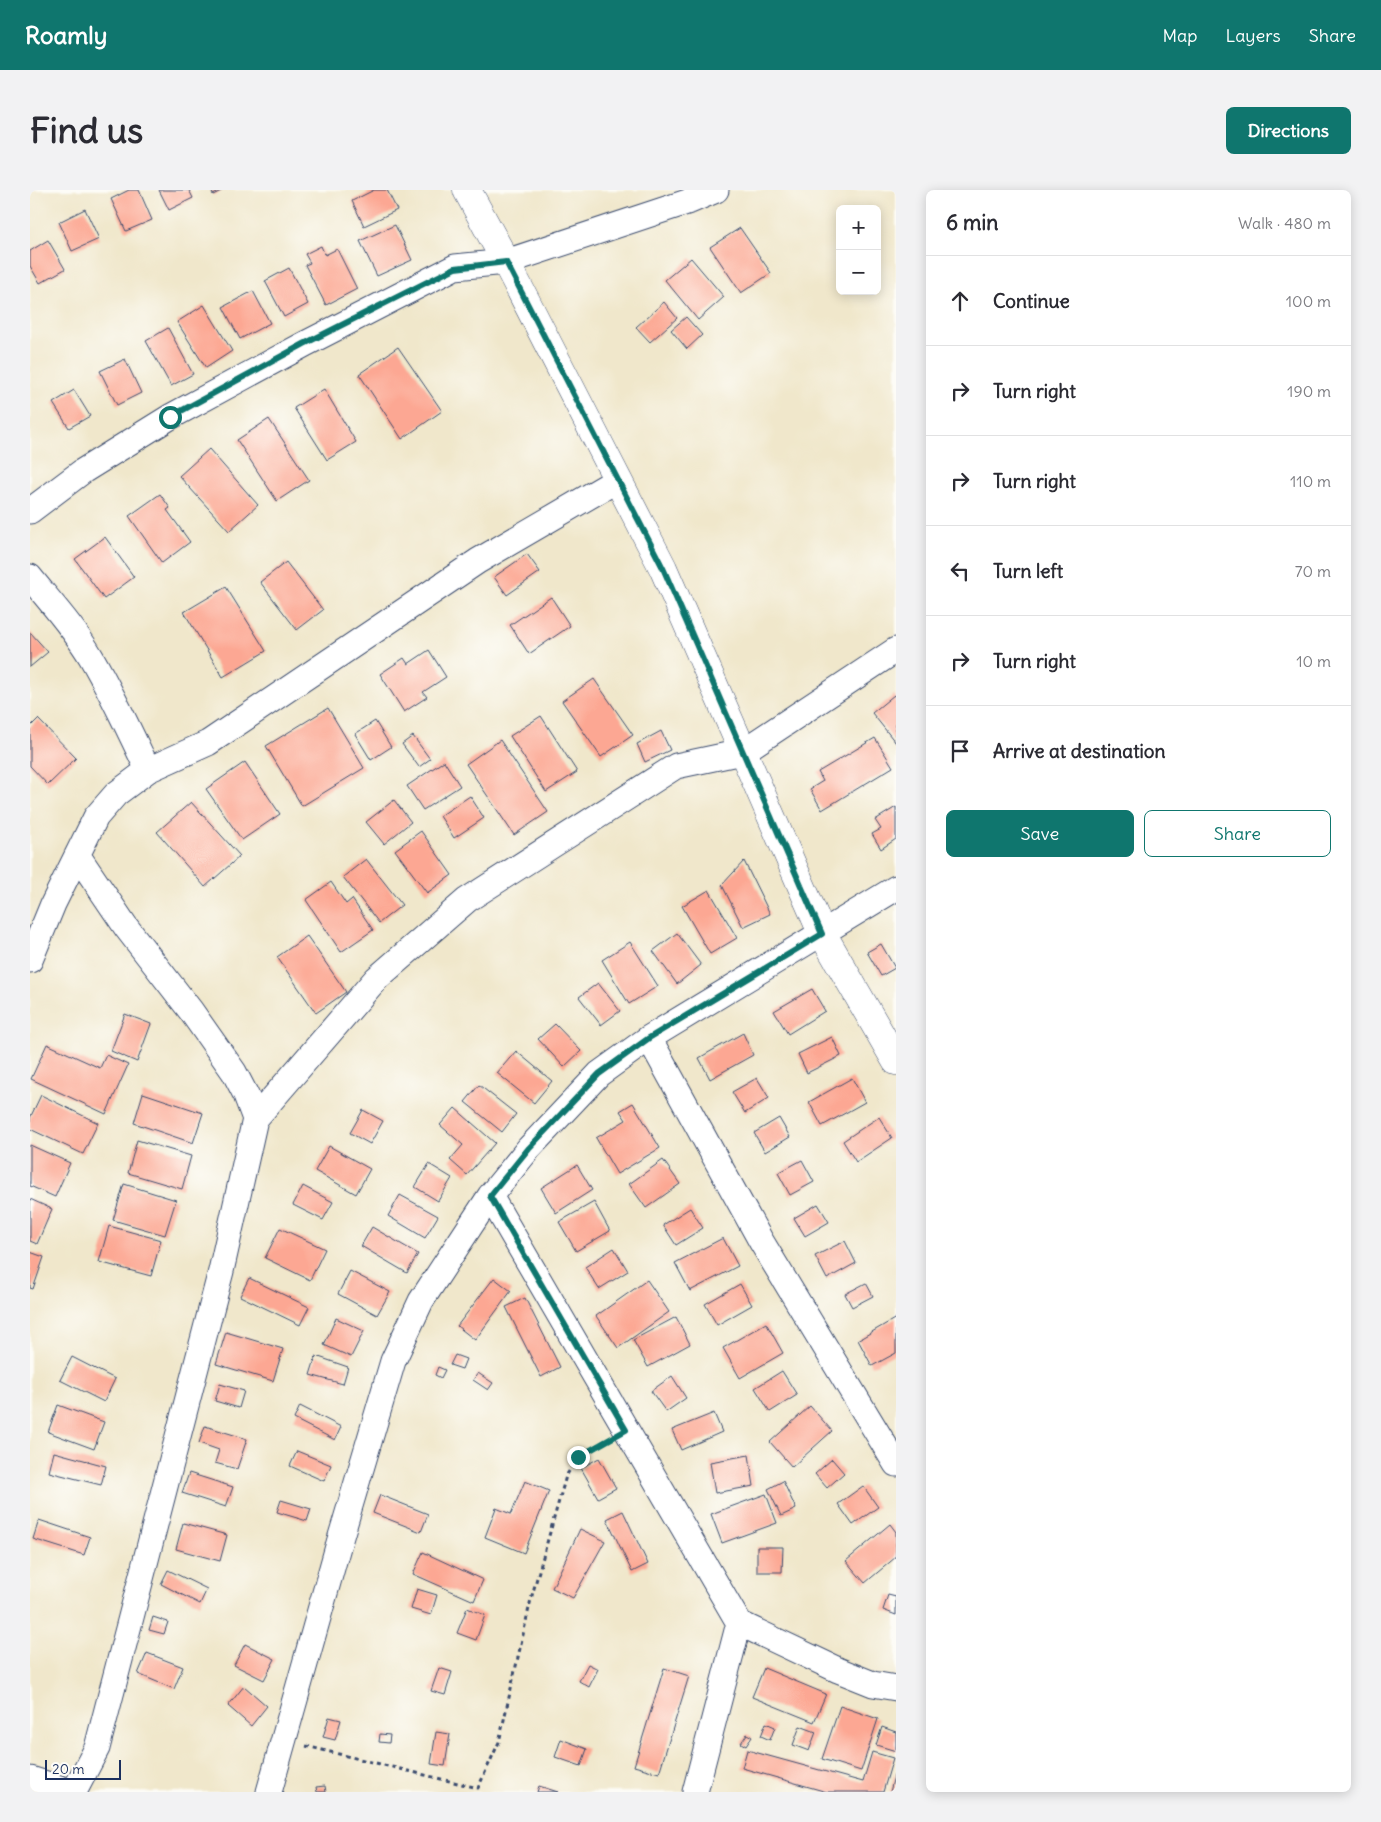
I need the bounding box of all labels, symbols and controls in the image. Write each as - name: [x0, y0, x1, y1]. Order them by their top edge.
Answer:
- text: Roamly: [25, 20, 107, 50]
- text: Map: [1162, 24, 1197, 47]
- text: Layers: [1225, 24, 1281, 47]
- text: Share: [1309, 24, 1356, 47]
- button: Directions: [1226, 107, 1351, 154]
- text: Find us: [30, 108, 143, 152]
- map controls: [836, 205, 881, 295]
- button: +: [836, 205, 881, 250]
- text: 6 min: [946, 209, 998, 236]
- text: Walk · 480 m: [1238, 213, 1331, 233]
- button: −: [836, 250, 881, 295]
- icon: ahead: [946, 287, 974, 315]
- text: Continue: [993, 289, 1070, 313]
- text: 100 m: [1286, 291, 1331, 311]
- icon: right: [946, 377, 974, 405]
- text: Turn right: [993, 379, 1076, 403]
- text: 190 m: [1287, 381, 1331, 401]
- route start: [159, 406, 182, 429]
- icon: right: [946, 467, 974, 495]
- text: Turn right: [993, 469, 1076, 493]
- text: 110 m: [1290, 471, 1331, 491]
- icon: left: [946, 557, 974, 585]
- text: Turn left: [993, 559, 1063, 583]
- text: 70 m: [1295, 561, 1331, 581]
- icon: right: [946, 647, 974, 675]
- text: Turn right: [993, 649, 1076, 673]
- text: 10 m: [1296, 651, 1331, 671]
- icon: arrive: [946, 737, 974, 765]
- text: Arrive at destination: [993, 739, 1166, 763]
- button: Save: [946, 810, 1134, 857]
- button: Share: [1144, 810, 1331, 857]
- route end: [567, 1446, 590, 1469]
- scale bar: [45, 1757, 121, 1780]
- text: 20 m: [52, 1760, 85, 1778]

